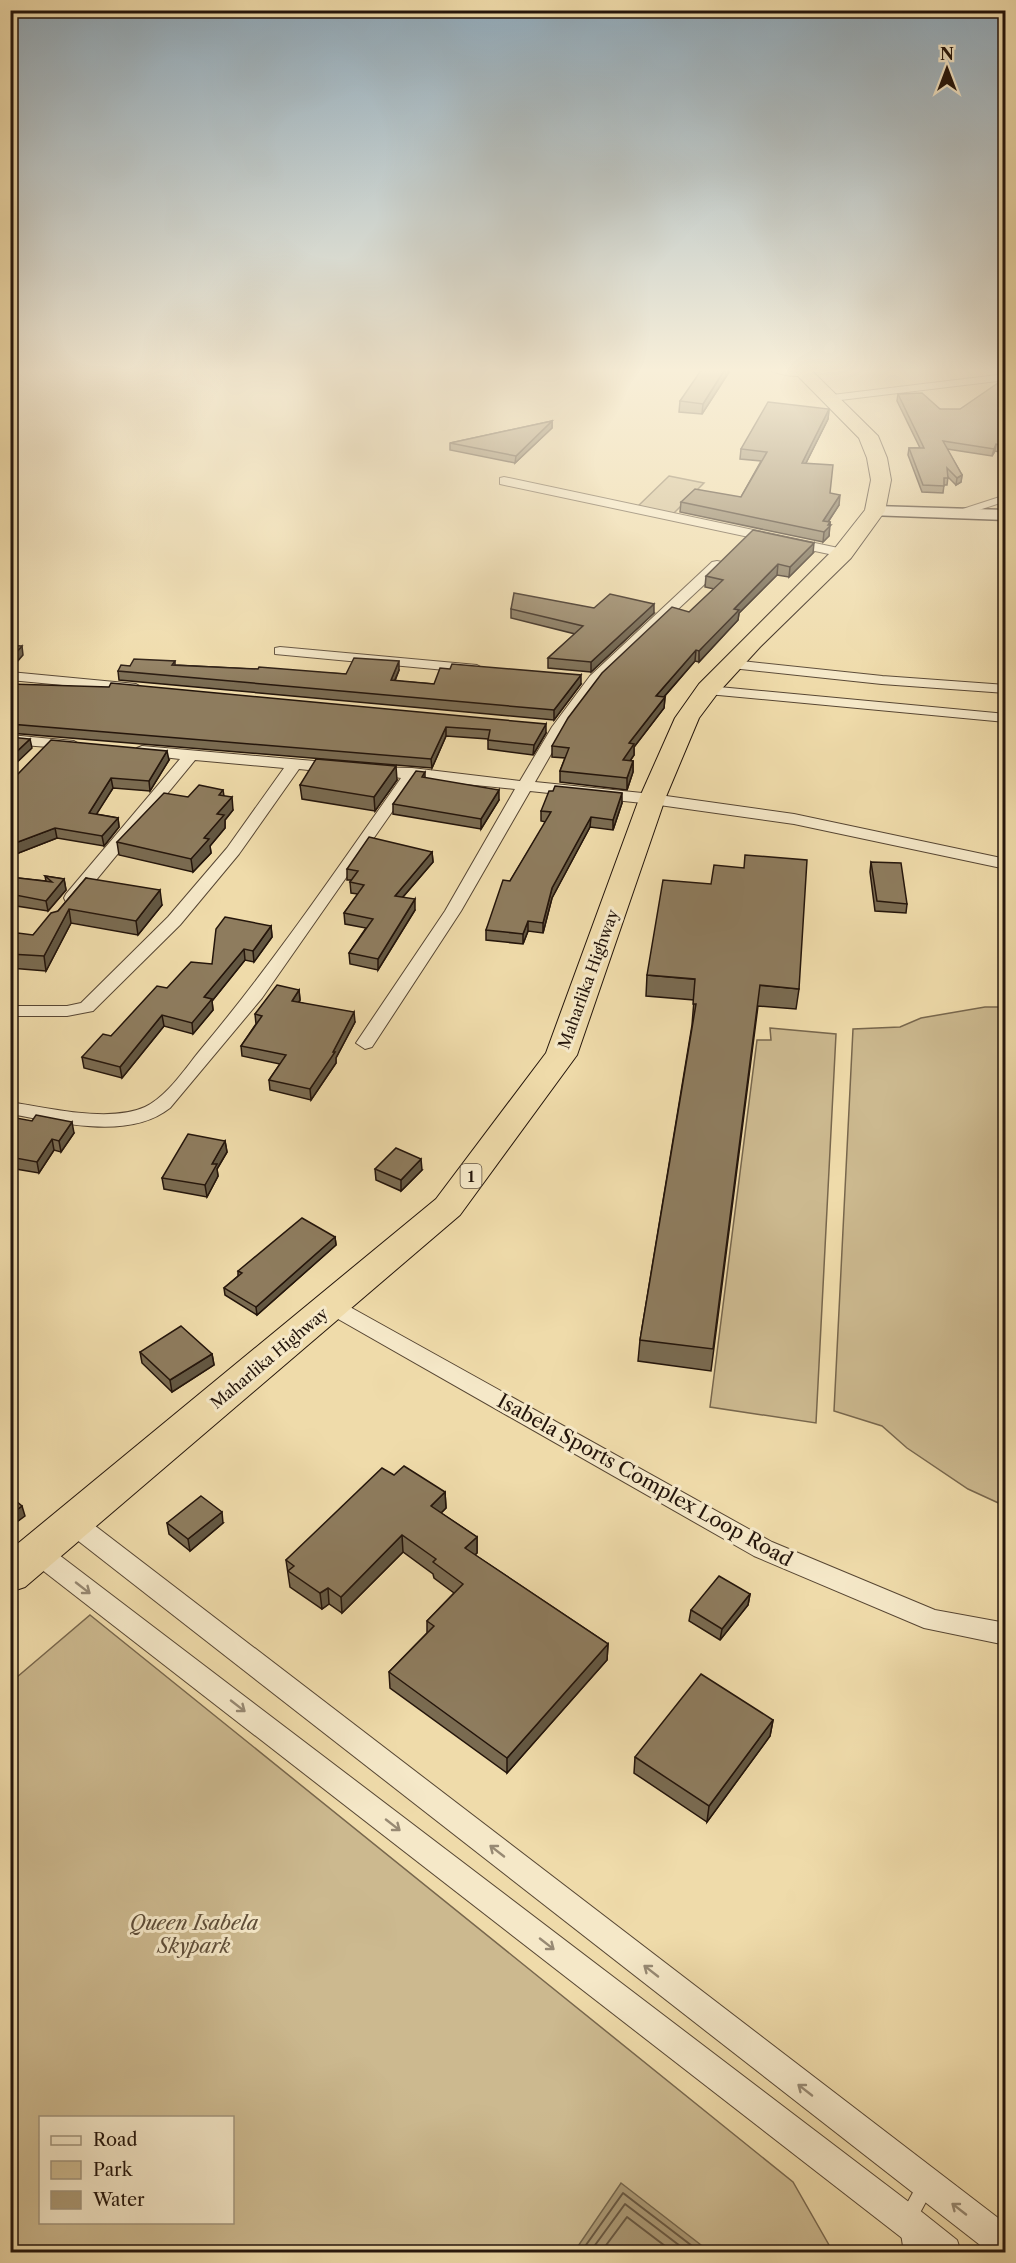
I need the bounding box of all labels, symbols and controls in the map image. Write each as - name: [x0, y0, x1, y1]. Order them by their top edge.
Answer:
- north arrow: [917, 39, 977, 99]
- text: N: [940, 44, 954, 64]
- street label: Maharlika Highway: [553, 905, 623, 1052]
- road number: 1: [460, 1164, 482, 1188]
- street label: Maharlika Highway: [206, 1302, 333, 1413]
- street label: Isabela Sports Complex Loop Road: [493, 1389, 797, 1571]
- one-way arrow: [75, 1581, 91, 1594]
- one-way arrow: [230, 1700, 246, 1713]
- one-way arrow: [384, 1819, 400, 1832]
- one-way arrow: [489, 1845, 505, 1858]
- park label: Queen Isabela Skypark: [130, 1911, 259, 1958]
- one-way arrow: [539, 1938, 555, 1950]
- one-way arrow: [643, 1964, 659, 1977]
- one-way arrow: [797, 2084, 813, 2097]
- legend: [39, 2116, 234, 2224]
- text: Road: [93, 2129, 138, 2151]
- text: Park: [93, 2159, 134, 2181]
- text: Water: [92, 2189, 145, 2211]
- one-way arrow: [951, 2203, 967, 2216]

